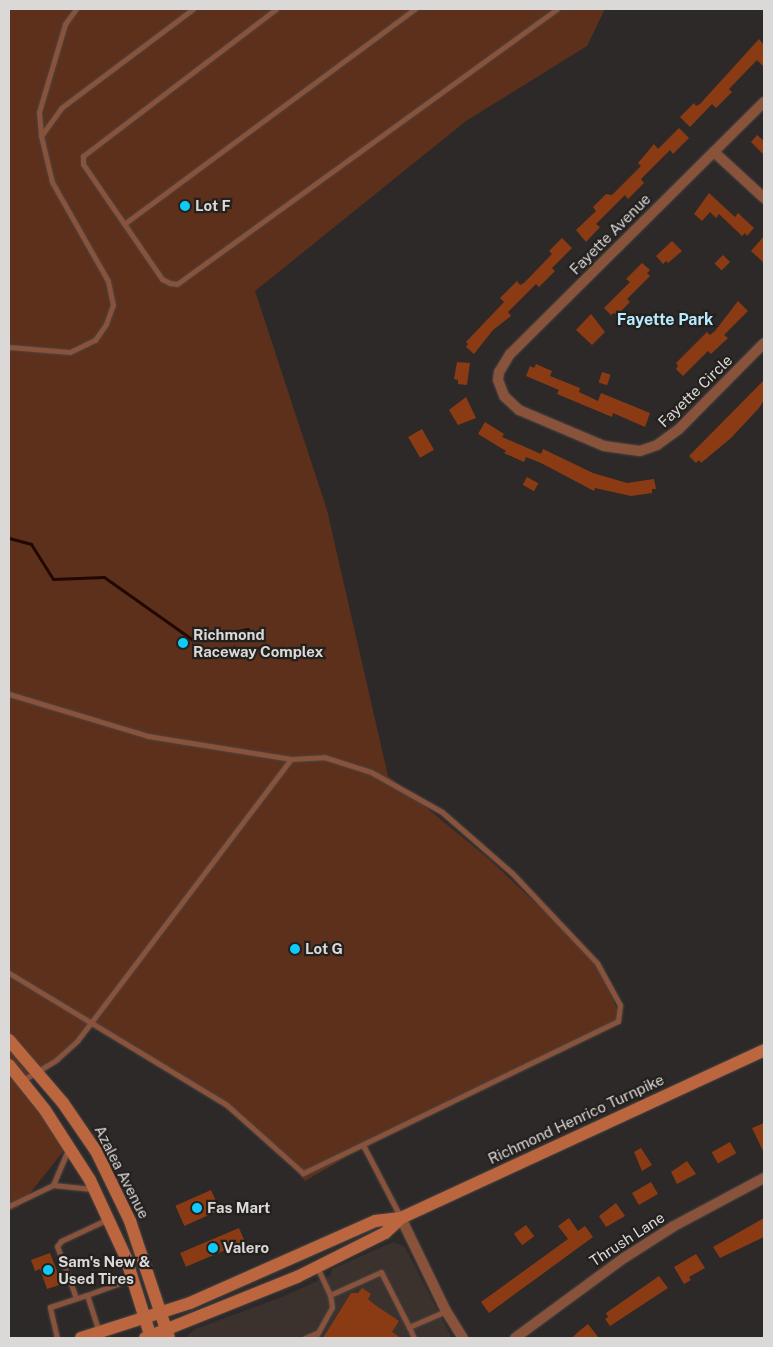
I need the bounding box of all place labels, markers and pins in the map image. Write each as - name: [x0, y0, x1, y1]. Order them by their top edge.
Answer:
- place label: Lot F: [195, 197, 231, 215]
- marker: Lot F: [179, 200, 191, 212]
- place label: Richmond Raceway Complex: [193, 625, 323, 660]
- marker: Richmond Raceway Complex: [177, 637, 189, 649]
- place label: Lot G: [305, 940, 343, 958]
- marker: Lot G: [289, 943, 301, 955]
- place label: Fas Mart: [207, 1199, 270, 1217]
- marker: Fas Mart: [191, 1202, 203, 1214]
- place label: Valero: [223, 1239, 269, 1257]
- marker: Valero: [207, 1242, 219, 1254]
- place label: Sam's New & Used Tires: [58, 1252, 151, 1287]
- marker: Sam's New & Used Tires: [42, 1264, 54, 1276]

